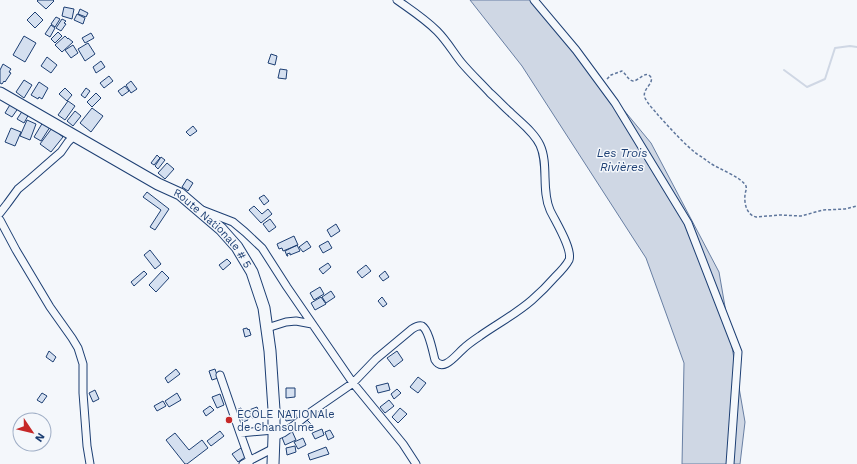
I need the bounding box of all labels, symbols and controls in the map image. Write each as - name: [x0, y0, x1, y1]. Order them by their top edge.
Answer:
- water label: Les Trois Rivières: [597, 146, 647, 174]
- street label: Route Nationale # 5: [172, 186, 254, 270]
- place label: ECOLE NATIONAle de Chansolme: [237, 408, 335, 434]
- north arrow: [12, 412, 52, 452]
- marker: ECOLE NATIONAle de Chansolme: [224, 415, 234, 425]
- text: N: [32, 430, 47, 445]

